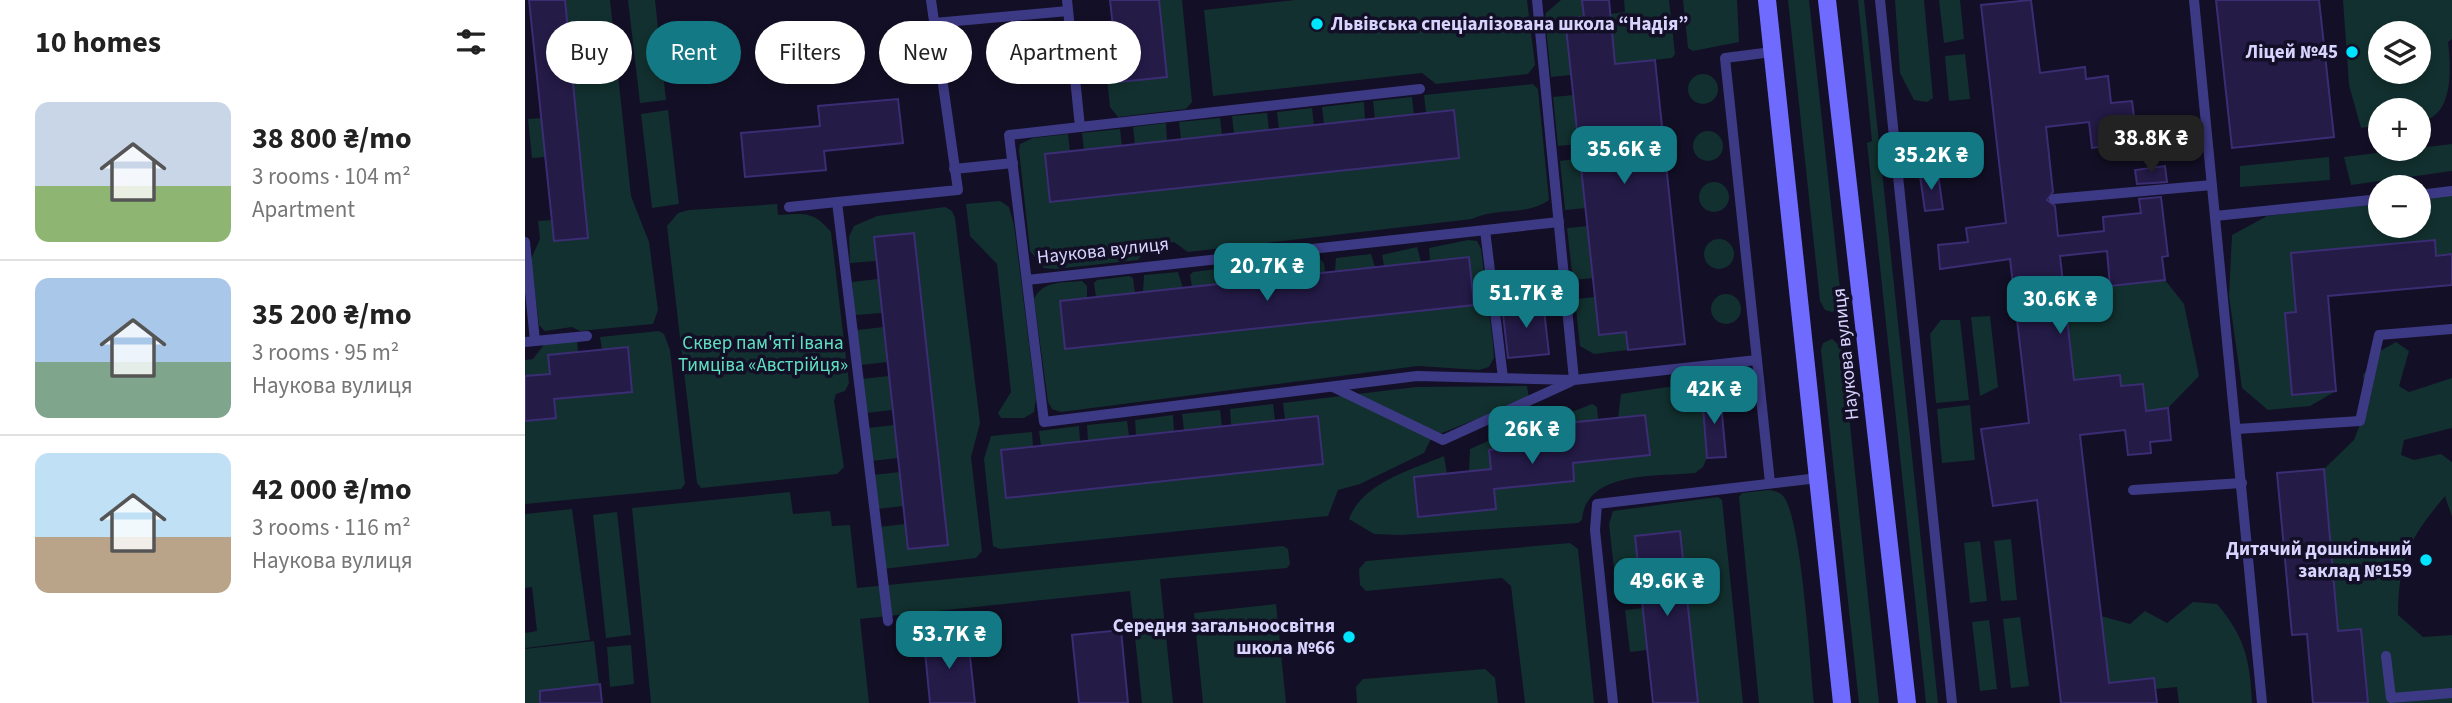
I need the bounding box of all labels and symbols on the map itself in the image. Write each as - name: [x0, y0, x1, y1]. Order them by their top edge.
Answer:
- place label: Львівська спеціалізована школа “Надія”: [1330, 11, 1688, 38]
- marker: Львівська спеціалізована школа “Надія”: [1309, 16, 1325, 32]
- place label: Ліцей №45: [2245, 39, 2338, 66]
- marker: Ліцей №45: [2344, 44, 2360, 60]
- pin: 38.8K ₴: [2086, 116, 2216, 175]
- pin: 35.6K ₴: [1559, 127, 1689, 186]
- pin: 35.2K ₴: [1866, 132, 1996, 192]
- street label: Наукова вулиця: [1036, 231, 1170, 271]
- pin: 20.7K ₴: [1202, 244, 1332, 303]
- pin: 51.7K ₴: [1461, 270, 1591, 330]
- pin: 30.6K ₴: [1995, 276, 2125, 336]
- street label: Наукова вулиця: [1826, 287, 1866, 421]
- park label: Сквер пам'яті Івана Тимціва «Австрійця»: [678, 330, 848, 379]
- pin: 42K ₴: [1665, 366, 1763, 426]
- pin: 26K ₴: [1483, 406, 1581, 466]
- place label: Дитячий дошкільний заклад №159: [2226, 536, 2412, 585]
- marker: Дитячий дошкільний заклад №159: [2418, 552, 2434, 568]
- pin: 49.6K ₴: [1602, 558, 1732, 618]
- pin: 53.7K ₴: [884, 612, 1014, 671]
- place label: Середня загальноосвітня школа №66: [1113, 613, 1335, 662]
- marker: Середня загальноосвітня школа №66: [1341, 629, 1357, 645]

